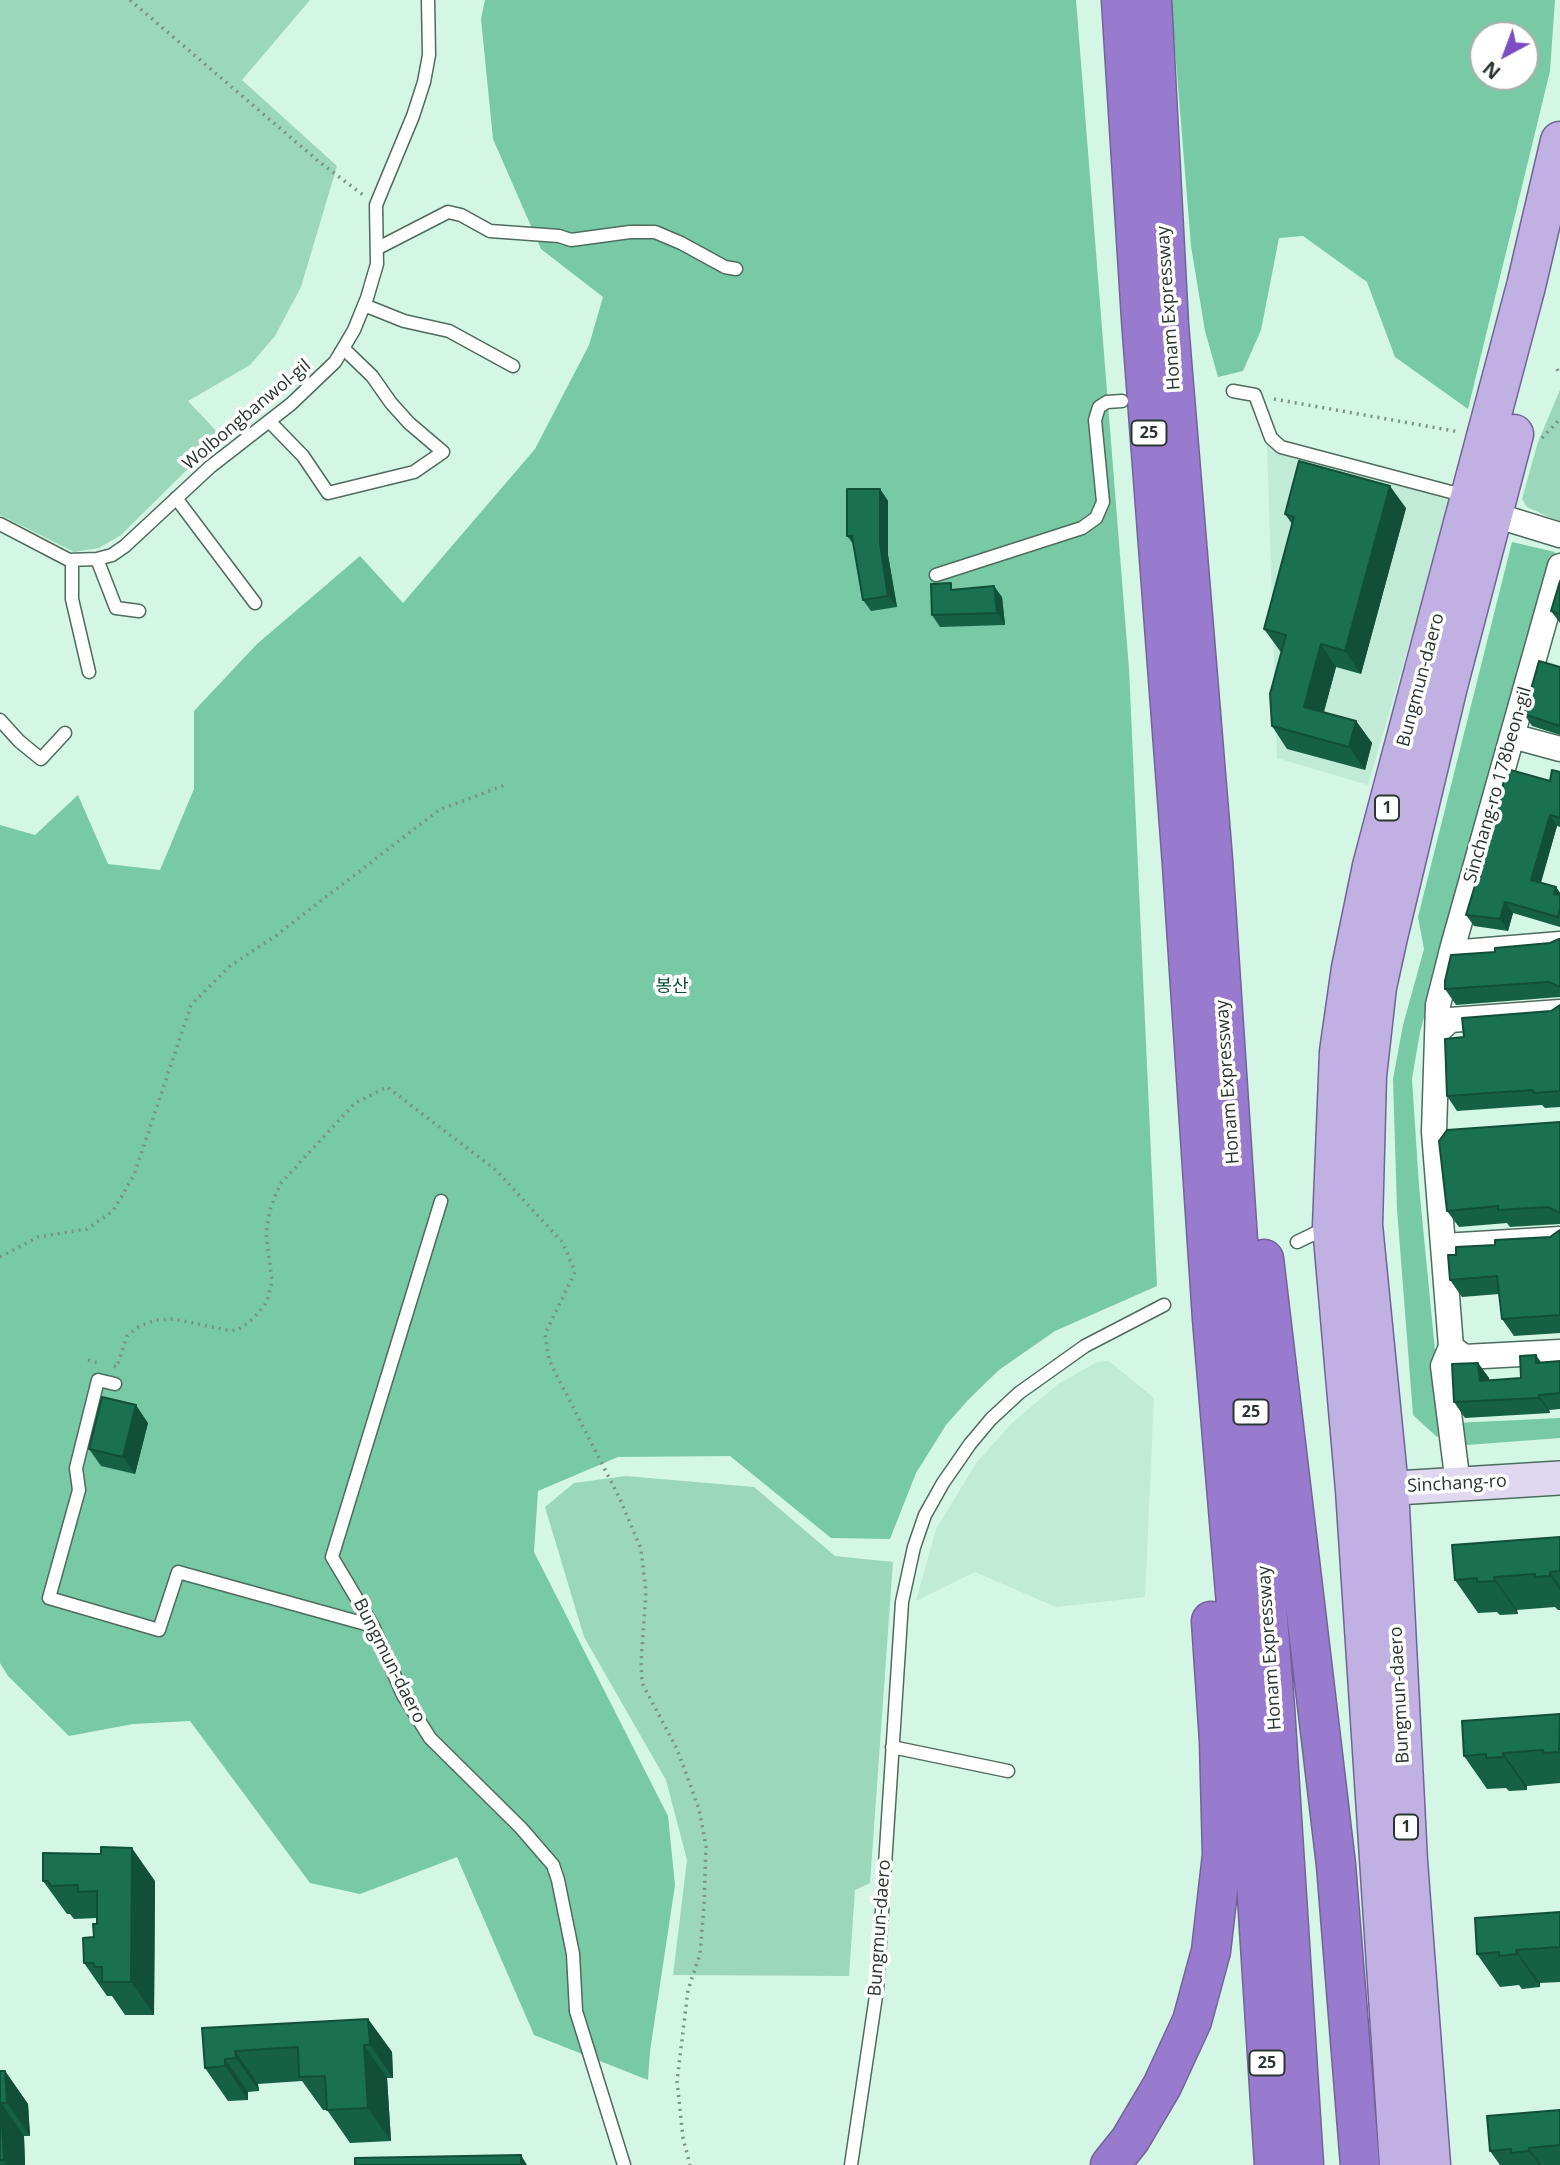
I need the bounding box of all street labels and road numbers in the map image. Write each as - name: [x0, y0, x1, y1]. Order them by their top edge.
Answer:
- street label: Honam Expressway: [1152, 225, 1186, 391]
- street label: Wolbongbanwol-gil: [179, 355, 315, 475]
- road number: 25: [1132, 420, 1166, 446]
- street label: Bungmun-daero: [1393, 611, 1449, 749]
- street label: Sinchang-ro 178beon-gil: [1460, 684, 1536, 886]
- road number: 1: [1375, 796, 1399, 820]
- street label: Honam Expressway: [1211, 999, 1245, 1165]
- road number: 25: [1234, 1400, 1268, 1424]
- street label: Sinchang-ro: [1407, 1471, 1507, 1497]
- street label: Honam Expressway: [1253, 1565, 1287, 1731]
- street label: Bungmun-daero: [348, 1595, 430, 1727]
- street label: Bungmun-daero: [1386, 1626, 1414, 1764]
- road number: 1: [1394, 1814, 1418, 1840]
- street label: Bungmun-daero: [864, 1859, 896, 1997]
- road number: 25: [1250, 2050, 1284, 2076]

